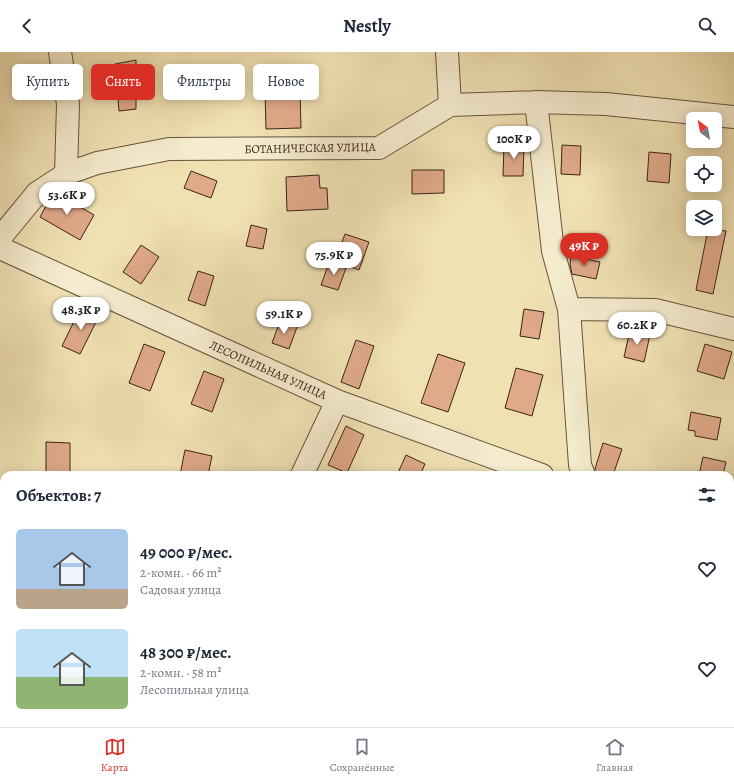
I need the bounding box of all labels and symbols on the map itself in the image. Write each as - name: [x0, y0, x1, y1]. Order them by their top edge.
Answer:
- north arrow: [686, 112, 722, 148]
- pin: 100K ₽: [481, 126, 547, 160]
- street label: БОТАНИЧЕСКАЯ УЛИЦА: [244, 139, 377, 157]
- pin: 53.6K ₽: [30, 182, 104, 216]
- pin: 49K ₽: [556, 233, 612, 267]
- pin: 75.9K ₽: [297, 242, 371, 276]
- pin: 48.3K ₽: [44, 297, 118, 331]
- pin: 59.1K ₽: [247, 301, 321, 335]
- pin: 60.2K ₽: [600, 312, 674, 346]
- street label: ЛЕСОПИЛЬНАЯ УЛИЦА: [207, 337, 330, 404]

